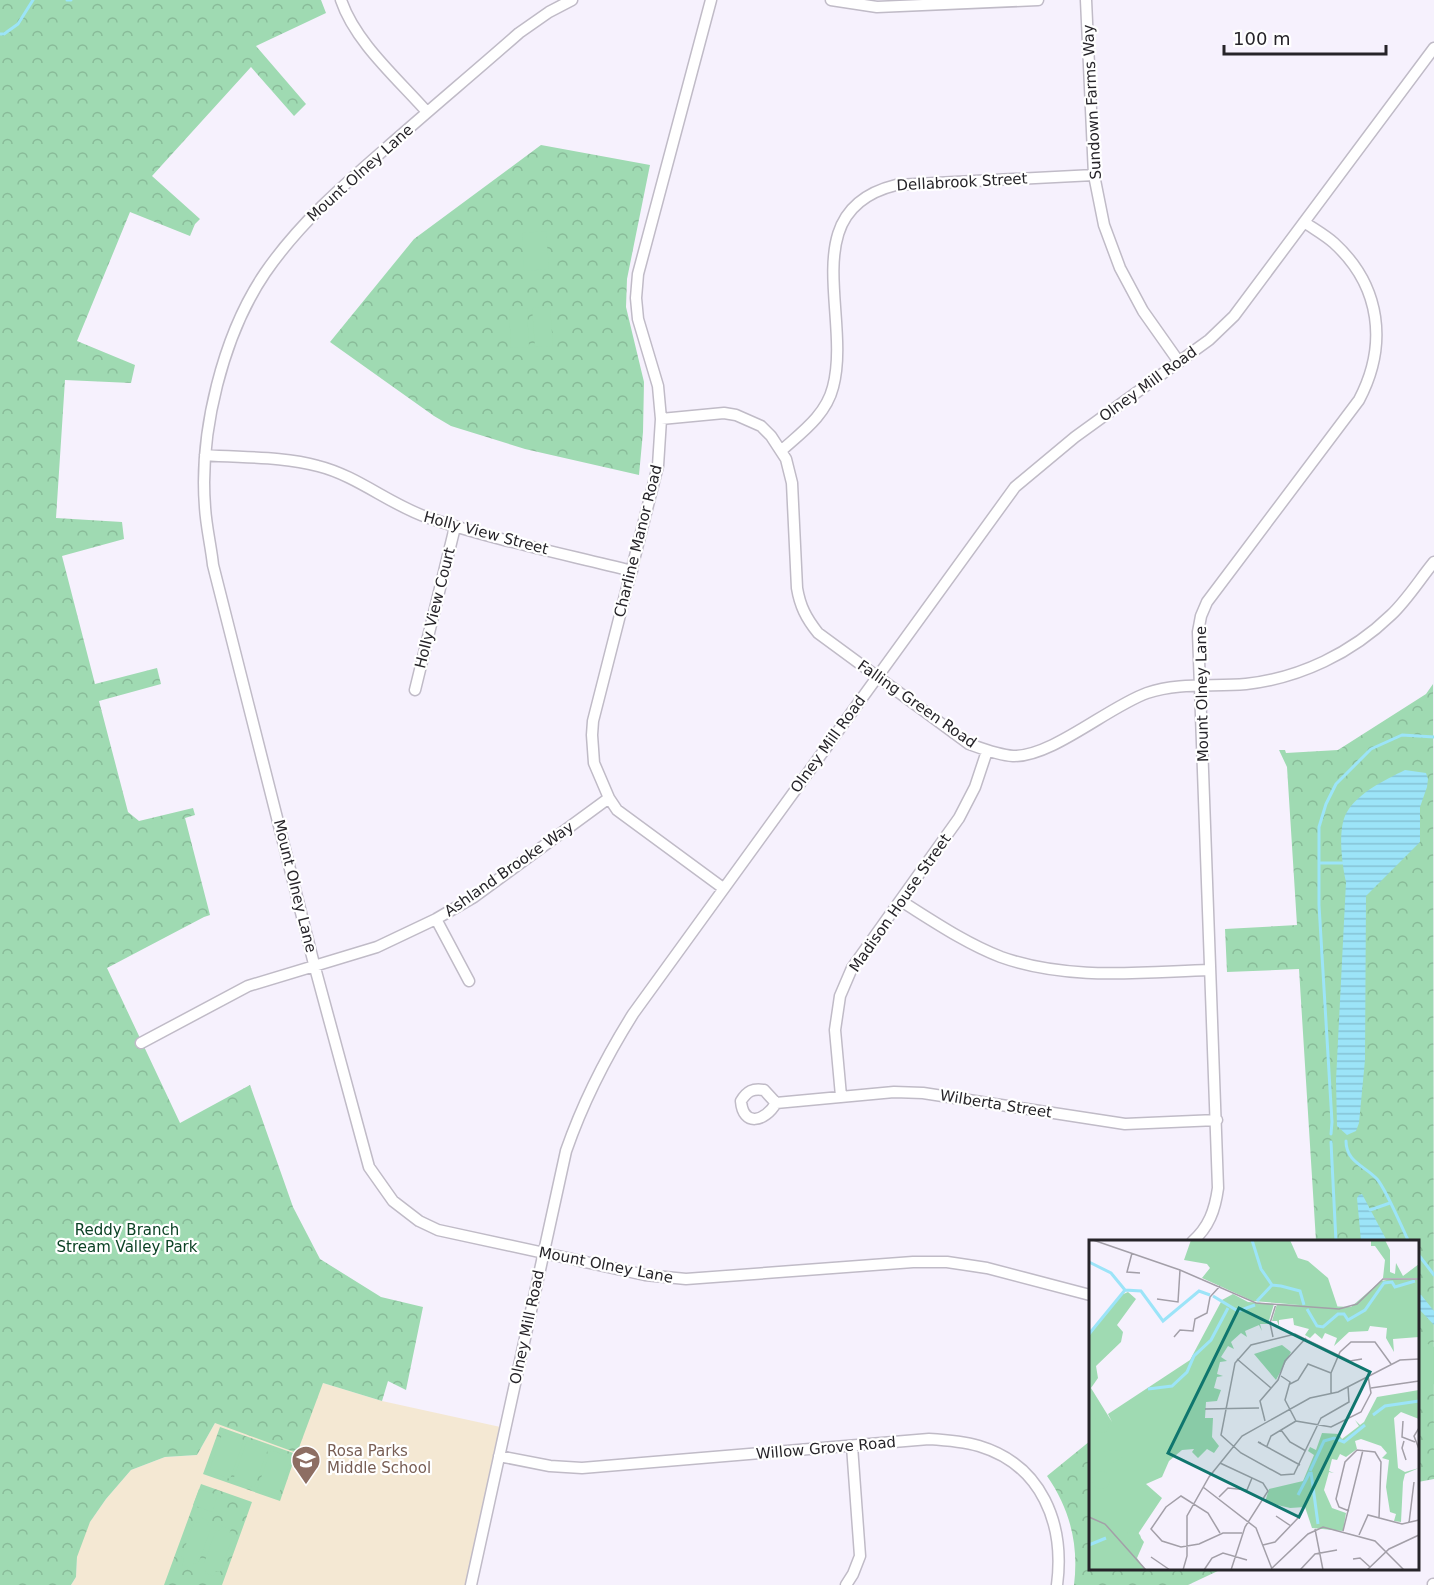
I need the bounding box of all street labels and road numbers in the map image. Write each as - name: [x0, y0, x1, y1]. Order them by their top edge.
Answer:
- street label: Sundown Farms Way: [1079, 24, 1105, 180]
- street label: Mount Olney Lane: [303, 121, 417, 225]
- street label: Dellabrook Street: [896, 170, 1028, 194]
- street label: Olney Mill Road: [1096, 343, 1200, 425]
- street label: Charline Manor Road: [610, 463, 666, 619]
- street label: Holly View Street: [422, 508, 550, 558]
- street label: Holly View Court: [411, 546, 459, 670]
- street label: Mount Olney Lane: [1192, 626, 1212, 762]
- street label: Falling Green Road: [854, 656, 980, 752]
- street label: Olney Mill Road: [787, 692, 869, 796]
- street label: Mount Olney Lane: [270, 818, 320, 954]
- street label: Ashland Brooke Way: [441, 818, 577, 920]
- street label: Madison House Street: [845, 830, 955, 976]
- street label: Wilberta Street: [939, 1086, 1053, 1122]
- street label: Mount Olney Lane: [537, 1243, 675, 1287]
- street label: Olney Mill Road: [506, 1268, 548, 1386]
- street label: Willow Grove Road: [755, 1433, 897, 1463]

